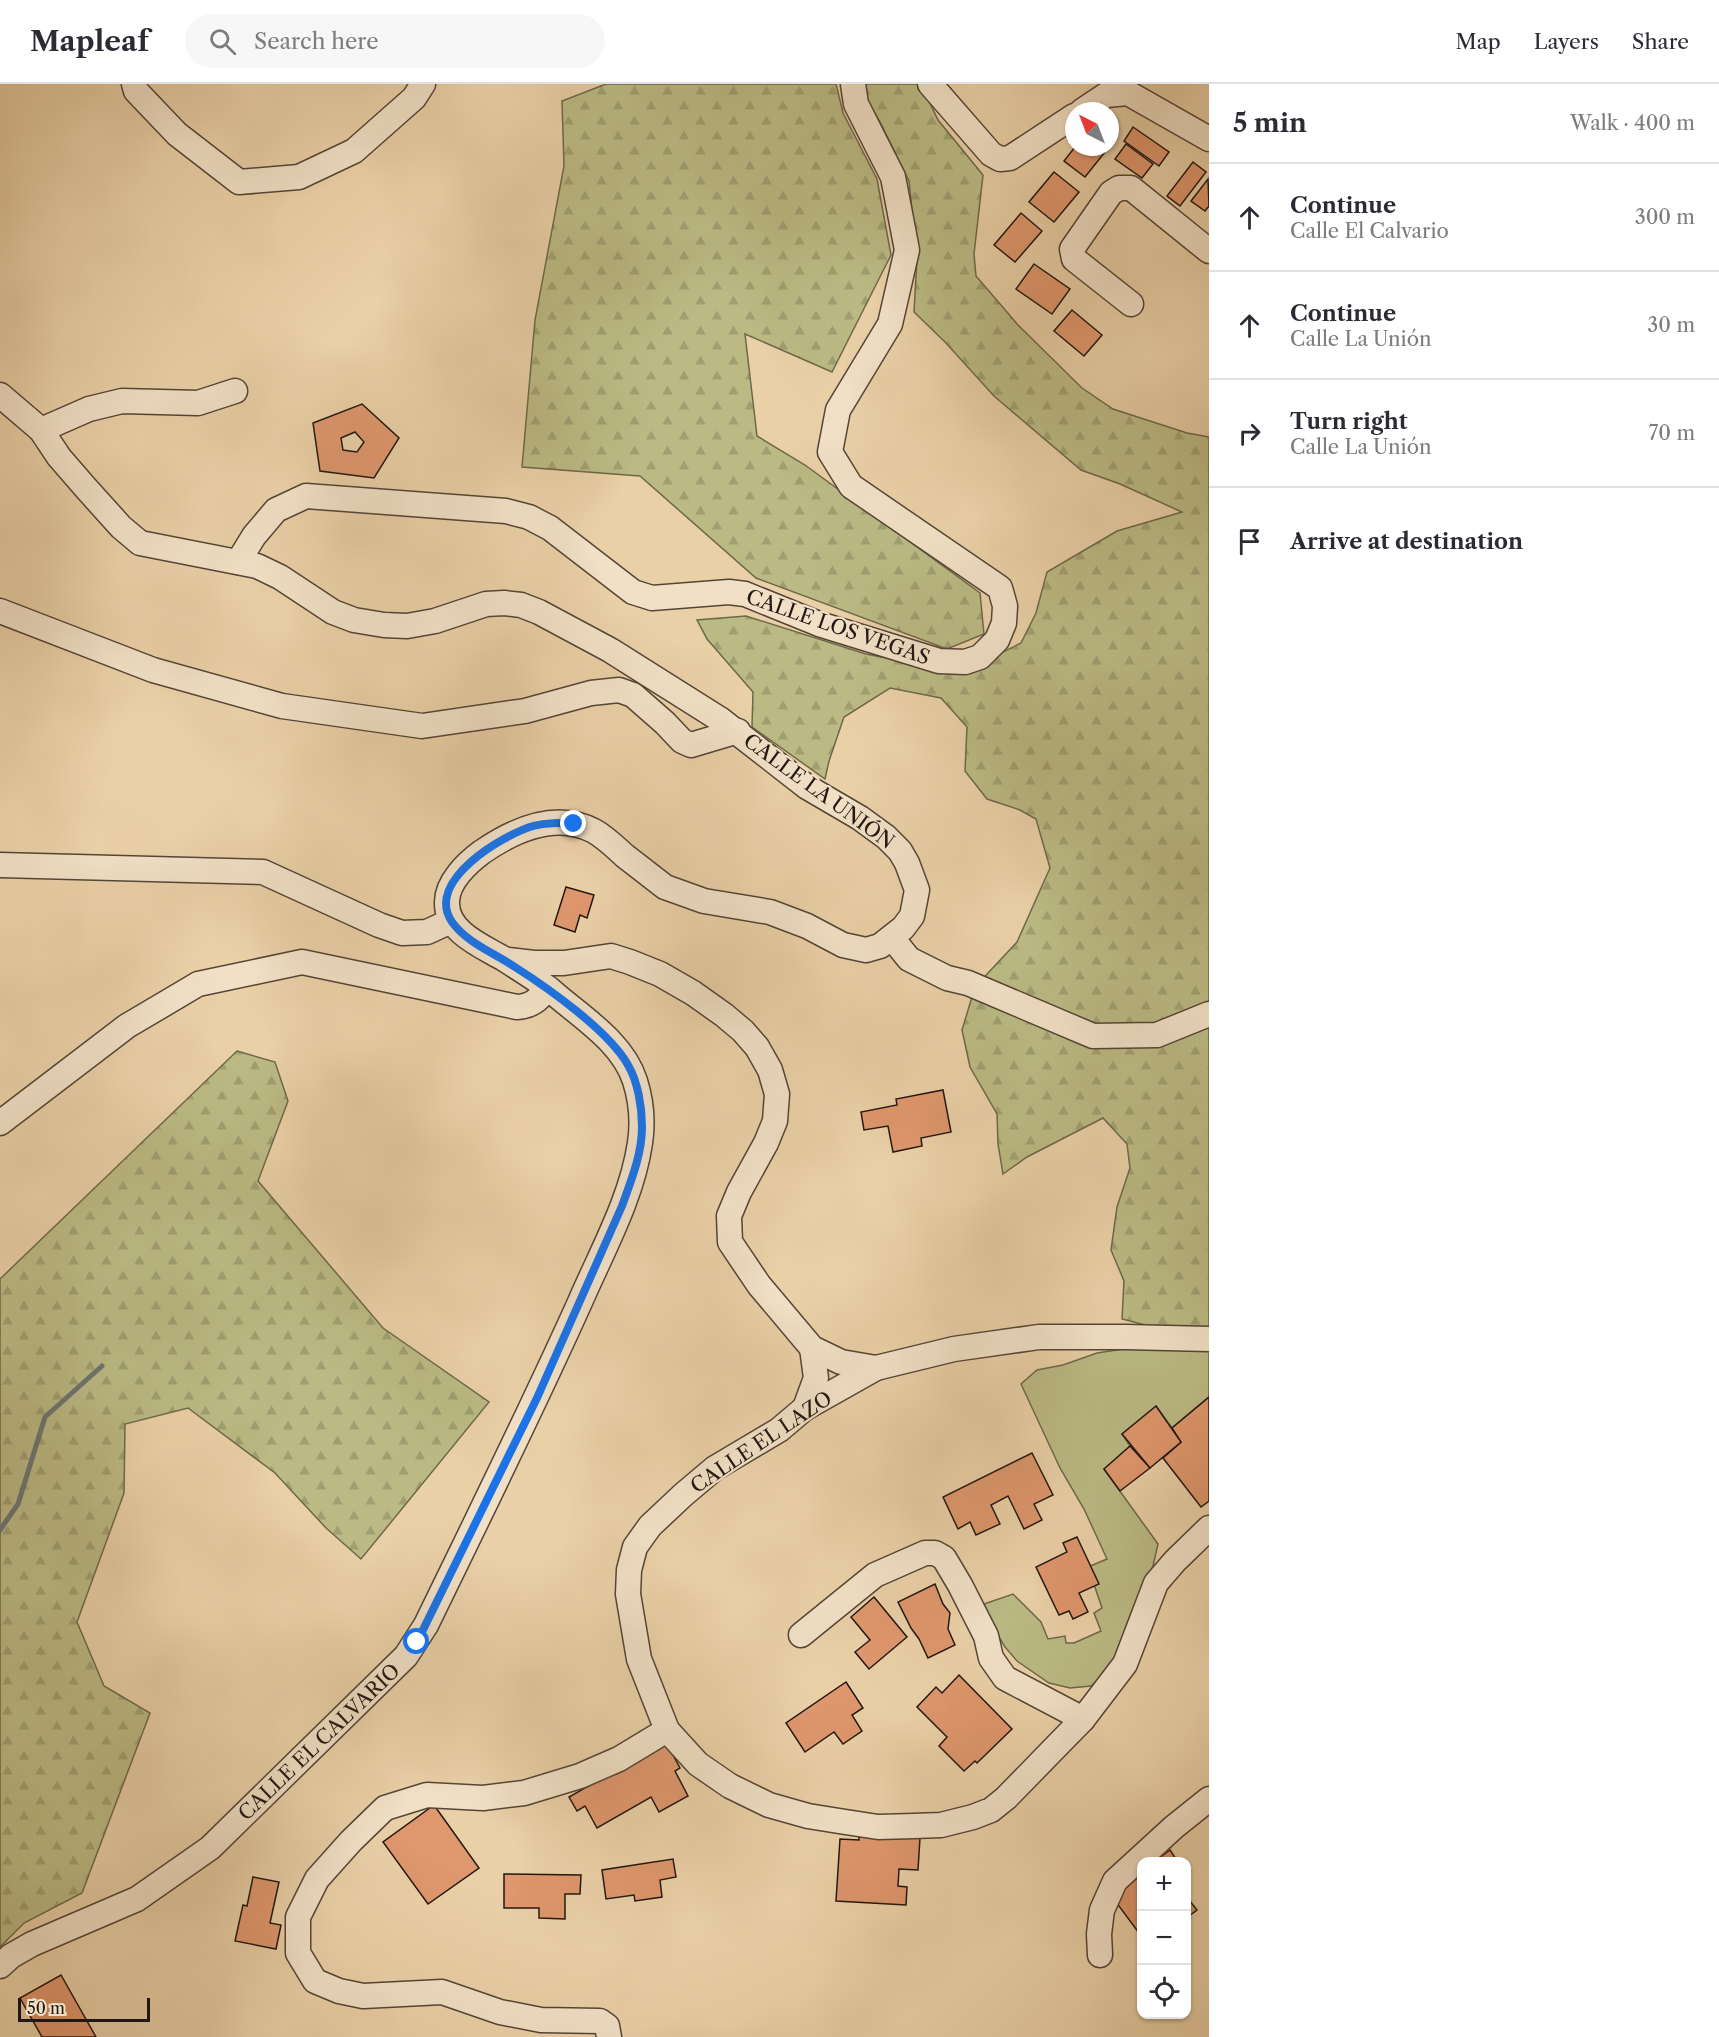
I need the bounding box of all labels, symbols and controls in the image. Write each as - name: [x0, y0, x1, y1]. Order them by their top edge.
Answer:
- search box: [185, 14, 605, 68]
- text: Mapleaf: [30, 24, 149, 58]
- icon: search: [206, 25, 239, 58]
- text: Search here: [254, 28, 379, 55]
- text: Map: [1456, 29, 1501, 54]
- text: Layers: [1534, 29, 1599, 54]
- text: Share: [1632, 29, 1689, 54]
- north arrow: [1065, 102, 1119, 156]
- text: 5 min: [1233, 107, 1307, 139]
- text: Walk · 400 m: [1570, 111, 1695, 135]
- text: Continue: [1290, 192, 1396, 219]
- icon: ahead: [1233, 201, 1266, 234]
- text: 300 m: [1635, 205, 1695, 229]
- text: Calle El Calvario: [1290, 219, 1449, 243]
- text: Continue: [1290, 300, 1396, 327]
- icon: ahead: [1233, 309, 1266, 342]
- text: 30 m: [1647, 313, 1695, 337]
- text: Calle La Unión: [1290, 327, 1431, 351]
- text: Turn right: [1290, 408, 1408, 435]
- icon: right: [1233, 417, 1266, 450]
- text: 70 m: [1649, 421, 1695, 445]
- text: Calle La Unión: [1290, 435, 1431, 459]
- icon: arrive: [1233, 525, 1266, 558]
- text: Arrive at destination: [1290, 528, 1523, 555]
- street label: CALLE LOS VEGAS: [743, 584, 933, 670]
- street label: CALLE LA UNIÓN: [739, 728, 900, 854]
- route end: [560, 810, 586, 836]
- street label: CALLE EL LAZO: [686, 1386, 836, 1498]
- route start: [403, 1628, 429, 1654]
- street label: CALLE EL CALVARIO: [233, 1659, 405, 1825]
- map controls: [1137, 1857, 1191, 2019]
- button: +: [1137, 1857, 1191, 1911]
- button: −: [1137, 1911, 1191, 1965]
- button: locate: [1137, 1965, 1191, 2019]
- scale bar: [18, 1995, 150, 2022]
- text: 50 m: [27, 1998, 65, 2018]

